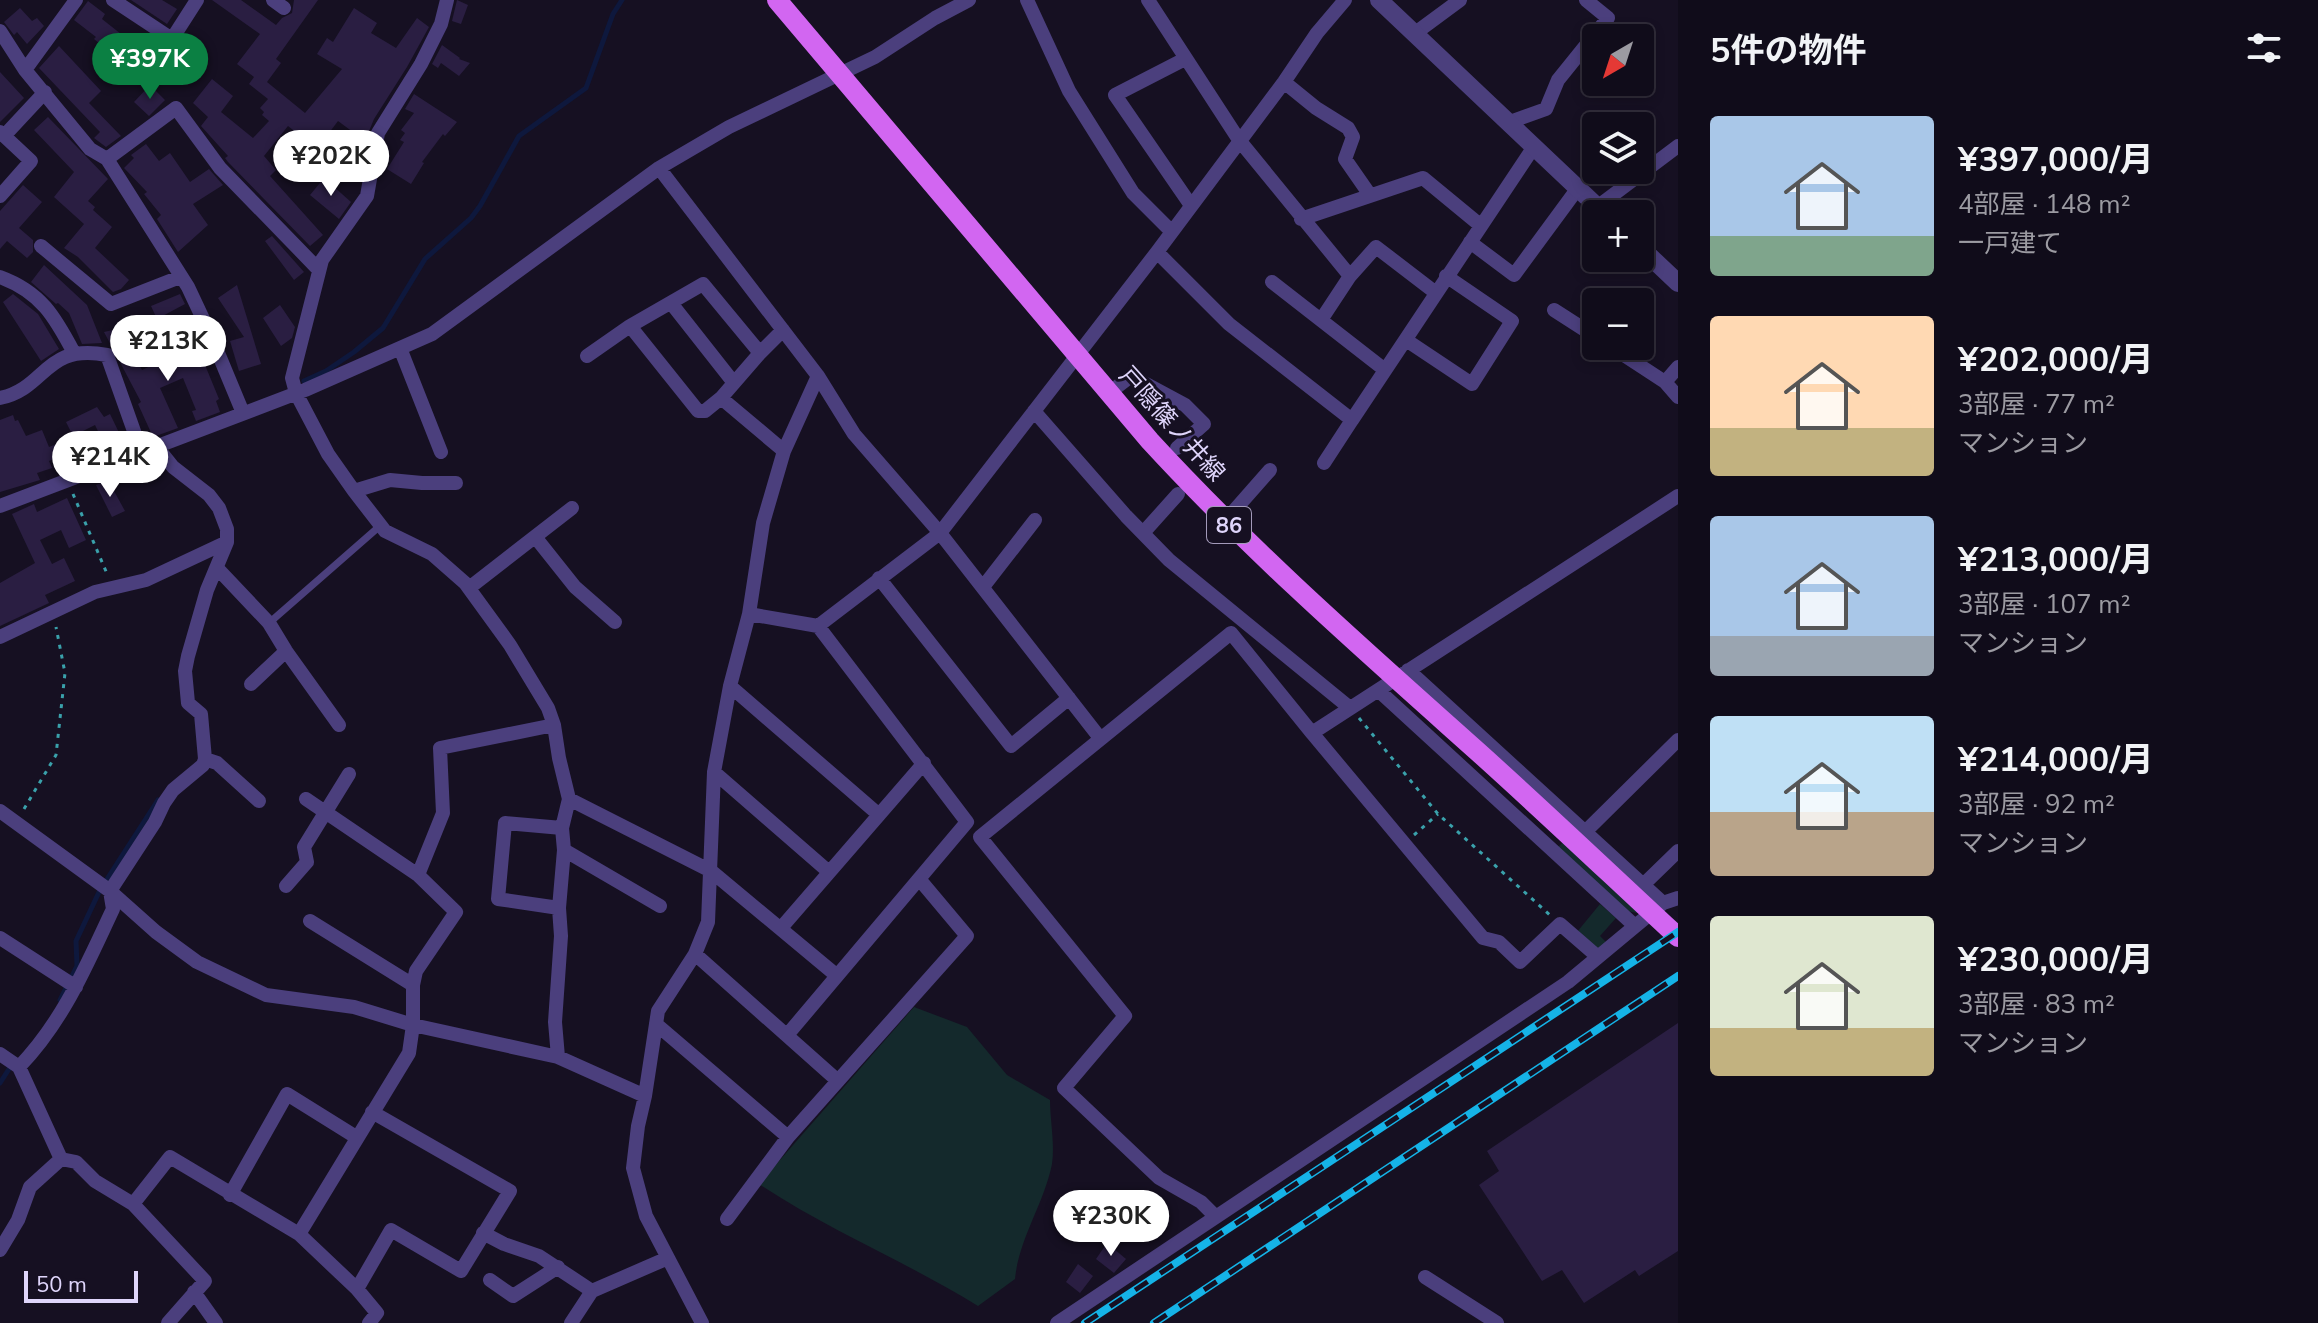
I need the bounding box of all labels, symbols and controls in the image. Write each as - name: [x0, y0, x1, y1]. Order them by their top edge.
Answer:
- north arrow: [1582, 24, 1654, 96]
- map controls: [1582, 24, 1654, 360]
- icon: filters: [2242, 26, 2286, 70]
- text: 5件の物件: [1710, 28, 1866, 74]
- pin: ¥397K: [94, 33, 206, 101]
- text: ¥397K: [110, 41, 190, 76]
- button: layers: [1582, 112, 1654, 184]
- pin: ¥202K: [275, 130, 387, 198]
- text: ¥397,000/月: [1958, 137, 2154, 183]
- text: ¥202K: [291, 138, 371, 173]
- icon: home: [1774, 148, 1870, 244]
- text: 4部屋 · 148 m²: [1958, 187, 2131, 222]
- button: +: [1582, 200, 1654, 272]
- text: 一戸建て: [1958, 226, 2062, 261]
- button: −: [1582, 288, 1654, 360]
- pin: ¥213K: [112, 315, 224, 383]
- text: ¥213K: [128, 323, 208, 358]
- text: ¥202,000/月: [1958, 337, 2154, 383]
- icon: home: [1774, 348, 1870, 444]
- street label: 戸隠篠ノ井線: [1112, 360, 1232, 488]
- text: 3部屋 · 77 m²: [1958, 387, 2115, 422]
- text: マンション: [1958, 426, 2088, 461]
- pin: ¥214K: [54, 431, 166, 499]
- text: ¥214K: [70, 439, 150, 474]
- road number: 86: [1207, 507, 1251, 543]
- text: ¥213,000/月: [1958, 537, 2154, 583]
- icon: home: [1774, 548, 1870, 644]
- text: 3部屋 · 107 m²: [1958, 587, 2131, 622]
- text: マンション: [1958, 626, 2088, 661]
- text: ¥214,000/月: [1958, 737, 2154, 783]
- icon: home: [1774, 748, 1870, 844]
- text: 3部屋 · 92 m²: [1958, 787, 2115, 822]
- text: マンション: [1958, 826, 2088, 861]
- text: ¥230,000/月: [1958, 937, 2154, 983]
- icon: home: [1774, 948, 1870, 1044]
- text: 3部屋 · 83 m²: [1958, 987, 2115, 1022]
- text: マンション: [1958, 1026, 2088, 1061]
- pin: ¥230K: [1055, 1190, 1167, 1258]
- text: ¥230K: [1071, 1198, 1151, 1233]
- scale bar: [24, 1267, 138, 1303]
- text: 50 m: [36, 1270, 87, 1300]

